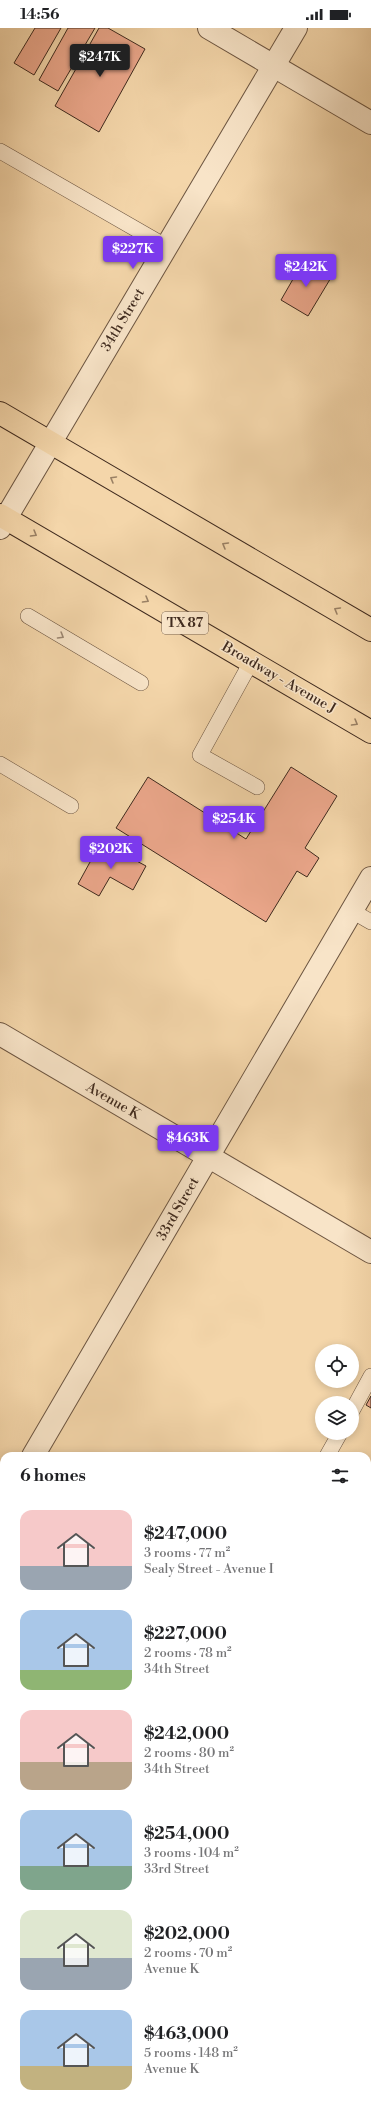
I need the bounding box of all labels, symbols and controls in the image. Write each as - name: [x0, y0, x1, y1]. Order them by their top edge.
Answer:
- text: 14:56: [20, 5, 59, 24]
- pin: $247K: [72, 44, 128, 78]
- text: $247K: [79, 49, 121, 65]
- pin: $227K: [105, 236, 161, 270]
- text: $227K: [112, 241, 154, 257]
- pin: $242K: [278, 254, 334, 288]
- text: $242K: [284, 259, 328, 275]
- street label: 34th Street: [97, 285, 149, 355]
- one-way arrow: [110, 476, 117, 483]
- one-way arrow: [30, 530, 37, 537]
- one-way arrow: [222, 542, 229, 549]
- one-way arrow: [142, 596, 149, 603]
- one-way arrow: [334, 608, 341, 615]
- road number: TX 87: [162, 612, 208, 634]
- one-way arrow: [57, 631, 64, 638]
- street label: Broadway - Avenue J: [218, 637, 339, 718]
- one-way arrow: [351, 718, 358, 725]
- pin: $254K: [206, 806, 262, 840]
- text: $254K: [212, 811, 256, 827]
- pin: $202K: [83, 836, 139, 870]
- text: $202K: [89, 841, 133, 857]
- street label: Avenue K: [82, 1078, 144, 1124]
- pin: $463K: [160, 1125, 216, 1159]
- text: $463K: [167, 1130, 210, 1146]
- street label: 33rd Street: [153, 1174, 203, 1244]
- map controls: [315, 1344, 359, 1440]
- button: locate: [315, 1344, 359, 1388]
- button: layers: [315, 1396, 359, 1440]
- text: 6 homes: [20, 1465, 86, 1487]
- icon: filters: [329, 1465, 351, 1487]
- text: $247,000: [144, 1523, 227, 1545]
- icon: home: [52, 1526, 100, 1574]
- text: 3 rooms · 77 m²: [144, 1545, 230, 1561]
- text: Sealy Street - Avenue I: [144, 1561, 274, 1577]
- text: $227,000: [144, 1623, 227, 1645]
- icon: home: [52, 1626, 100, 1674]
- text: 2 rooms · 78 m²: [144, 1645, 232, 1661]
- text: 34th Street: [144, 1661, 210, 1677]
- text: $242,000: [144, 1723, 229, 1745]
- icon: home: [52, 1726, 100, 1774]
- text: 2 rooms · 80 m²: [144, 1745, 234, 1761]
- text: 34th Street: [144, 1761, 210, 1777]
- text: $254,000: [144, 1823, 229, 1845]
- icon: home: [52, 1826, 100, 1874]
- text: 3 rooms · 104 m²: [144, 1845, 239, 1861]
- text: 33rd Street: [144, 1861, 209, 1877]
- text: $202,000: [144, 1923, 230, 1945]
- icon: home: [52, 1926, 100, 1974]
- text: 2 rooms · 70 m²: [144, 1945, 232, 1961]
- text: Avenue K: [144, 1961, 199, 1977]
- text: $463,000: [144, 2023, 229, 2045]
- icon: home: [52, 2026, 100, 2074]
- text: 5 rooms · 148 m²: [144, 2045, 238, 2061]
- text: Avenue K: [144, 2061, 199, 2077]

